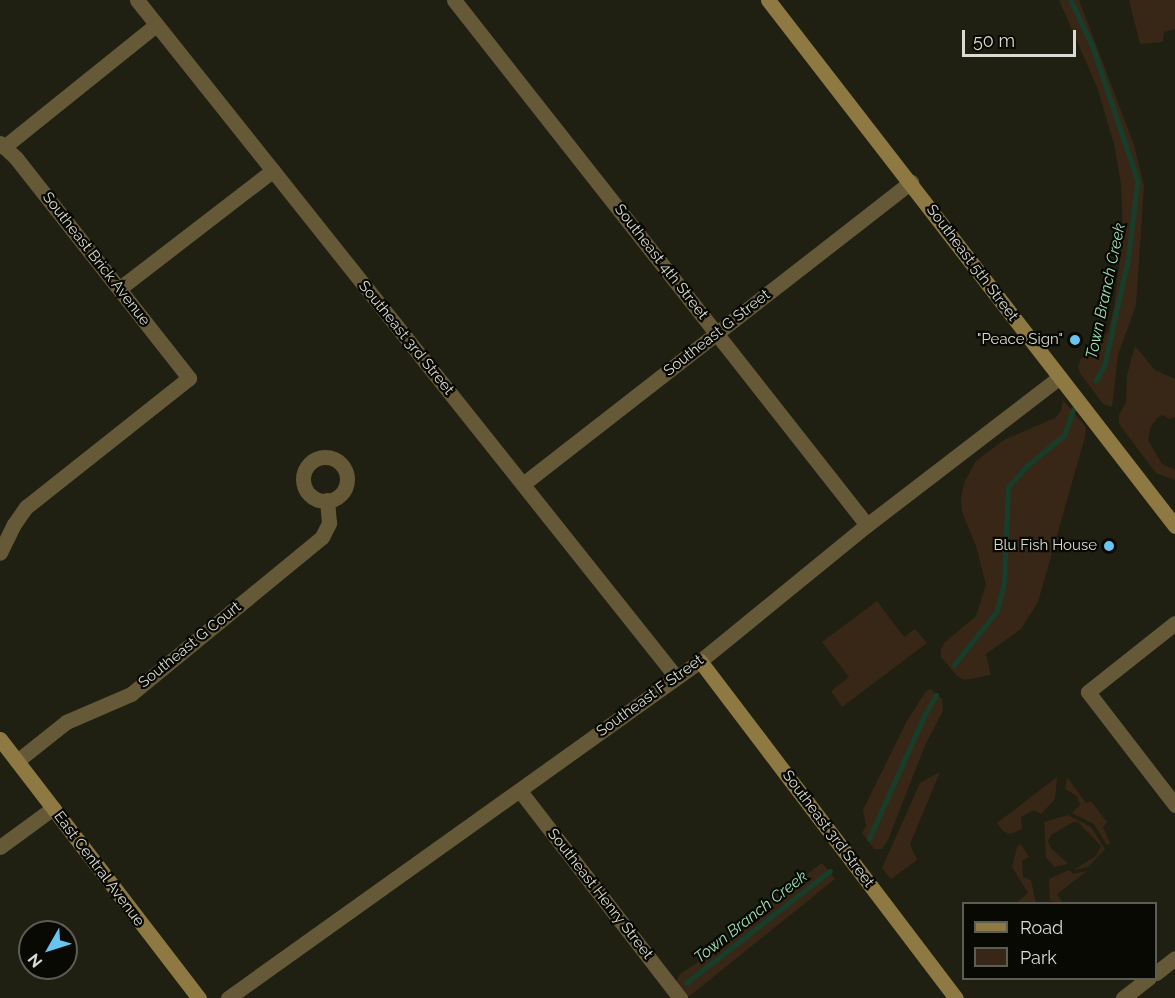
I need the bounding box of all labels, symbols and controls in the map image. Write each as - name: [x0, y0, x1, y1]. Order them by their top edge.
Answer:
- scale bar: [965, 18, 1079, 56]
- text: 50 m: [973, 30, 1015, 51]
- street label: Southeast Brick Avenue: [38, 188, 154, 330]
- street label: Southeast 4th Street: [610, 201, 712, 323]
- street label: Southeast 5th Street: [922, 201, 1022, 325]
- water label: Town Branch Creek: [1082, 221, 1130, 361]
- street label: Southeast 3rd Street: [354, 277, 458, 399]
- street label: Southeast G Street: [660, 286, 774, 380]
- place label: "Peace Sign": [977, 331, 1063, 349]
- marker: "Peace Sign": [1068, 333, 1082, 347]
- place label: Blu Fish House: [993, 537, 1097, 555]
- marker: Blu Fish House: [1102, 539, 1116, 553]
- street label: Southeast G Court: [135, 598, 245, 692]
- street label: Southeast F Street: [593, 651, 707, 741]
- street label: Southeast 3rd Street: [778, 767, 878, 891]
- street label: East Central Avenue: [50, 808, 148, 930]
- street label: Southeast Henry Street: [543, 825, 657, 963]
- water label: Town Branch Creek: [691, 867, 811, 967]
- legend: [962, 902, 1157, 980]
- text: Road: [1020, 917, 1063, 938]
- north arrow: [18, 920, 78, 980]
- text: Park: [1020, 947, 1057, 968]
- text: N: [24, 950, 46, 971]

